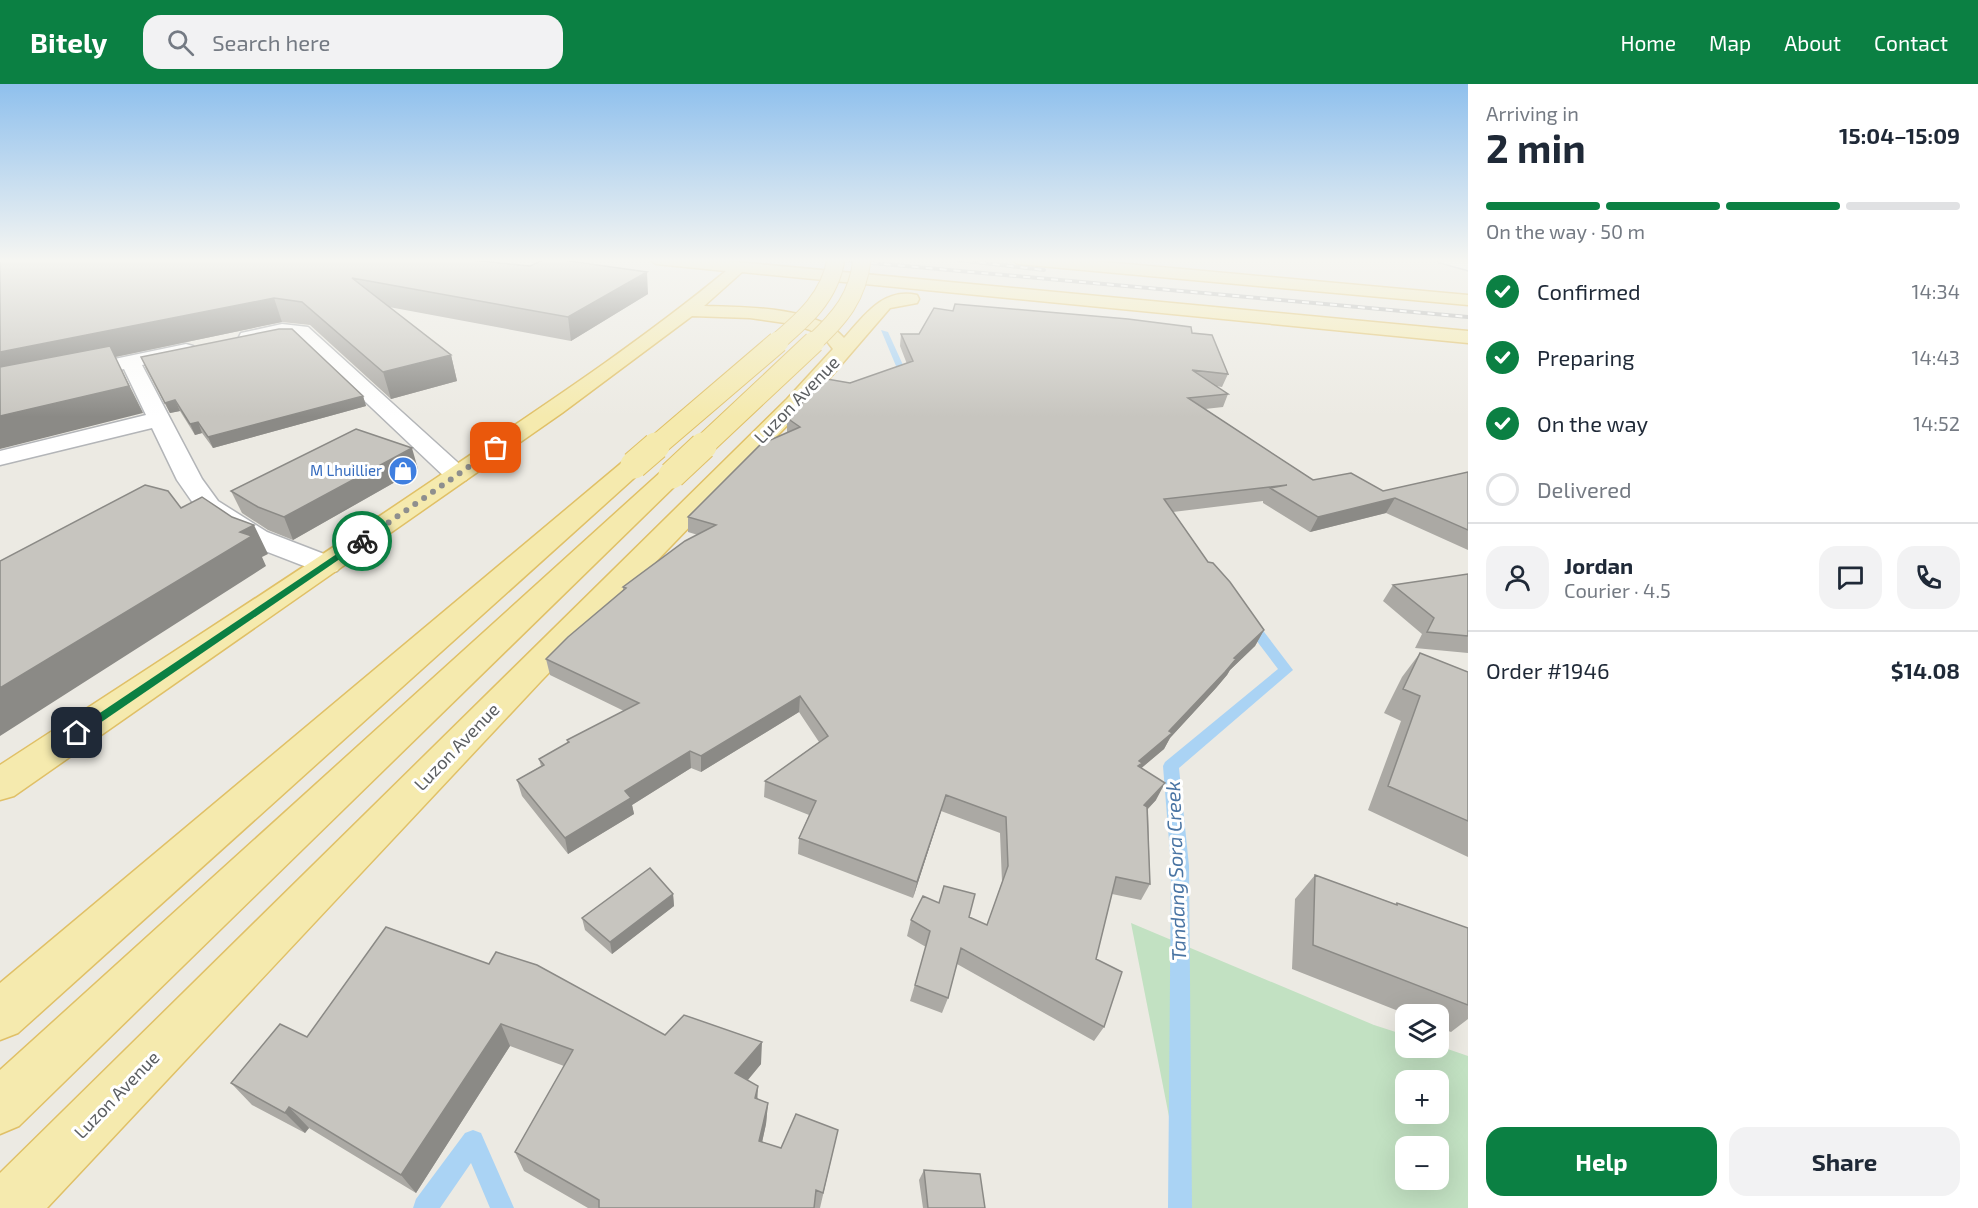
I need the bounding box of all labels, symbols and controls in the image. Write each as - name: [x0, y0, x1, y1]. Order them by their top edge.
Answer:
- search box: [143, 15, 563, 69]
- text: Bitely: [30, 25, 107, 59]
- icon: search: [164, 26, 197, 59]
- text: Search here: [212, 29, 330, 55]
- text: Home: [1620, 30, 1676, 55]
- text: Map: [1709, 30, 1751, 55]
- text: About: [1784, 30, 1841, 55]
- text: Contact: [1874, 30, 1948, 55]
- text: Arriving in: [1486, 101, 1579, 125]
- text: 15:04–15:09: [1839, 122, 1960, 148]
- text: 2 min: [1486, 124, 1586, 171]
- text: On the way · 50 m: [1486, 219, 1645, 243]
- icon: check: [1486, 275, 1519, 308]
- text: Confirmed: [1537, 278, 1641, 304]
- text: 14:34: [1912, 279, 1960, 303]
- icon: check: [1486, 341, 1519, 374]
- text: Preparing: [1537, 344, 1635, 370]
- text: 14:43: [1912, 345, 1960, 369]
- street label: Luzon Avenue: [749, 351, 844, 448]
- icon: check: [1486, 407, 1519, 440]
- text: On the way: [1537, 410, 1648, 436]
- text: 14:52: [1913, 411, 1960, 435]
- pin: [470, 422, 521, 473]
- icon: bag: [479, 431, 512, 464]
- shop icon: M Lhuillier: [387, 455, 419, 487]
- place label: M Lhuillier: [310, 461, 382, 479]
- text: Delivered: [1537, 476, 1632, 502]
- courier: [332, 511, 392, 571]
- icon: bike: [346, 525, 379, 558]
- button: person: [1486, 546, 1549, 609]
- button: chat: [1819, 546, 1882, 609]
- button: phone: [1897, 546, 1960, 609]
- text: Jordan: [1564, 552, 1633, 578]
- text: Courier · 4.5: [1564, 578, 1671, 602]
- text: Order #1946: [1486, 657, 1610, 683]
- text: $14.08: [1891, 657, 1960, 683]
- street label: Luzon Avenue: [409, 698, 504, 795]
- pin: [51, 707, 102, 758]
- icon: home: [60, 716, 93, 749]
- water label: Tandang Sora Creek: [1160, 781, 1190, 961]
- map controls: [1395, 1004, 1449, 1190]
- button: layers: [1395, 1004, 1449, 1058]
- street label: Luzon Avenue: [69, 1046, 164, 1143]
- button: +: [1395, 1070, 1449, 1124]
- button: Help: [1486, 1127, 1717, 1196]
- button: Share: [1729, 1127, 1960, 1196]
- button: −: [1395, 1136, 1449, 1190]

